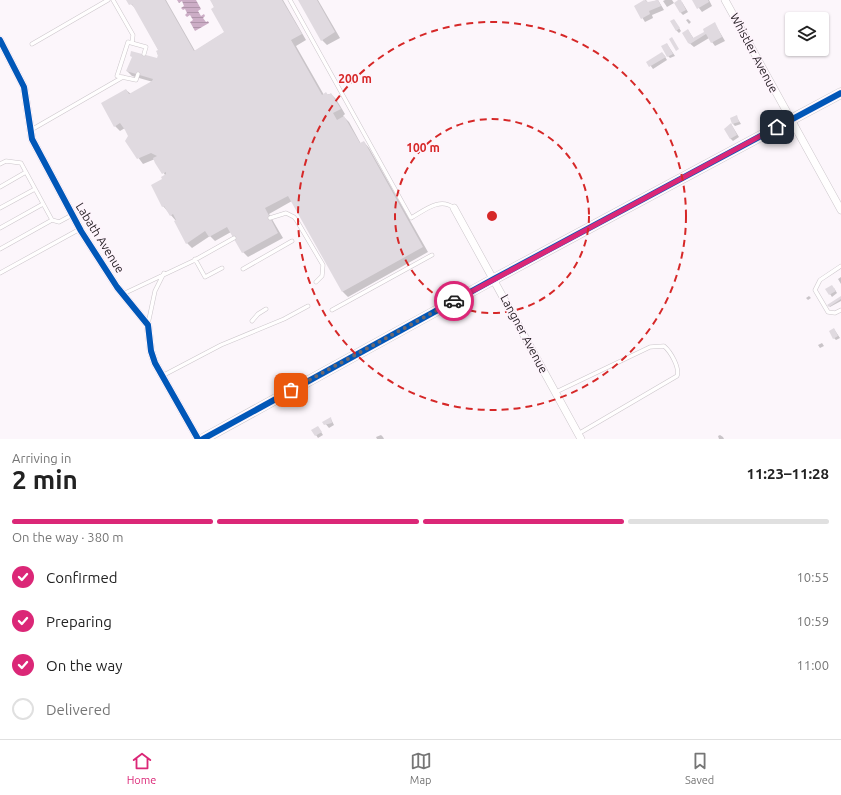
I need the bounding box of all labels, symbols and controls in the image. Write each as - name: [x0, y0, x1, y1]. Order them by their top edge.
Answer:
- street label: Whistler Avenue: [728, 11, 781, 95]
- map controls: [785, 12, 829, 56]
- button: layers: [785, 12, 829, 56]
- text: 200 m: [338, 72, 372, 85]
- pin: [760, 110, 794, 144]
- icon: home: [766, 116, 788, 138]
- text: 100 m: [406, 141, 440, 154]
- street label: Labath Avenue: [74, 200, 127, 275]
- centre of rings: [485, 209, 499, 223]
- courier: [434, 281, 474, 321]
- icon: car: [443, 290, 465, 312]
- street label: Langner Avenue: [498, 292, 551, 375]
- pin: [274, 373, 308, 407]
- icon: bag: [280, 379, 302, 401]
- text: Arriving in: [12, 451, 71, 465]
- text: 2 min: [12, 465, 78, 494]
- text: 11:23–11:28: [746, 465, 829, 482]
- text: On the way · 380 m: [12, 530, 124, 544]
- icon: check: [12, 566, 34, 588]
- text: Confirmed: [46, 569, 118, 586]
- text: 10:55: [796, 570, 829, 584]
- icon: check: [12, 610, 34, 632]
- text: Preparing: [46, 613, 112, 630]
- text: 10:59: [796, 614, 829, 628]
- icon: check: [12, 654, 34, 676]
- text: On the way: [46, 657, 122, 674]
- text: 11:00: [796, 658, 829, 672]
- text: Delivered: [46, 701, 111, 718]
- tab: Home: [127, 750, 156, 786]
- tab: Map: [410, 750, 432, 786]
- tab: Saved: [685, 750, 714, 786]

